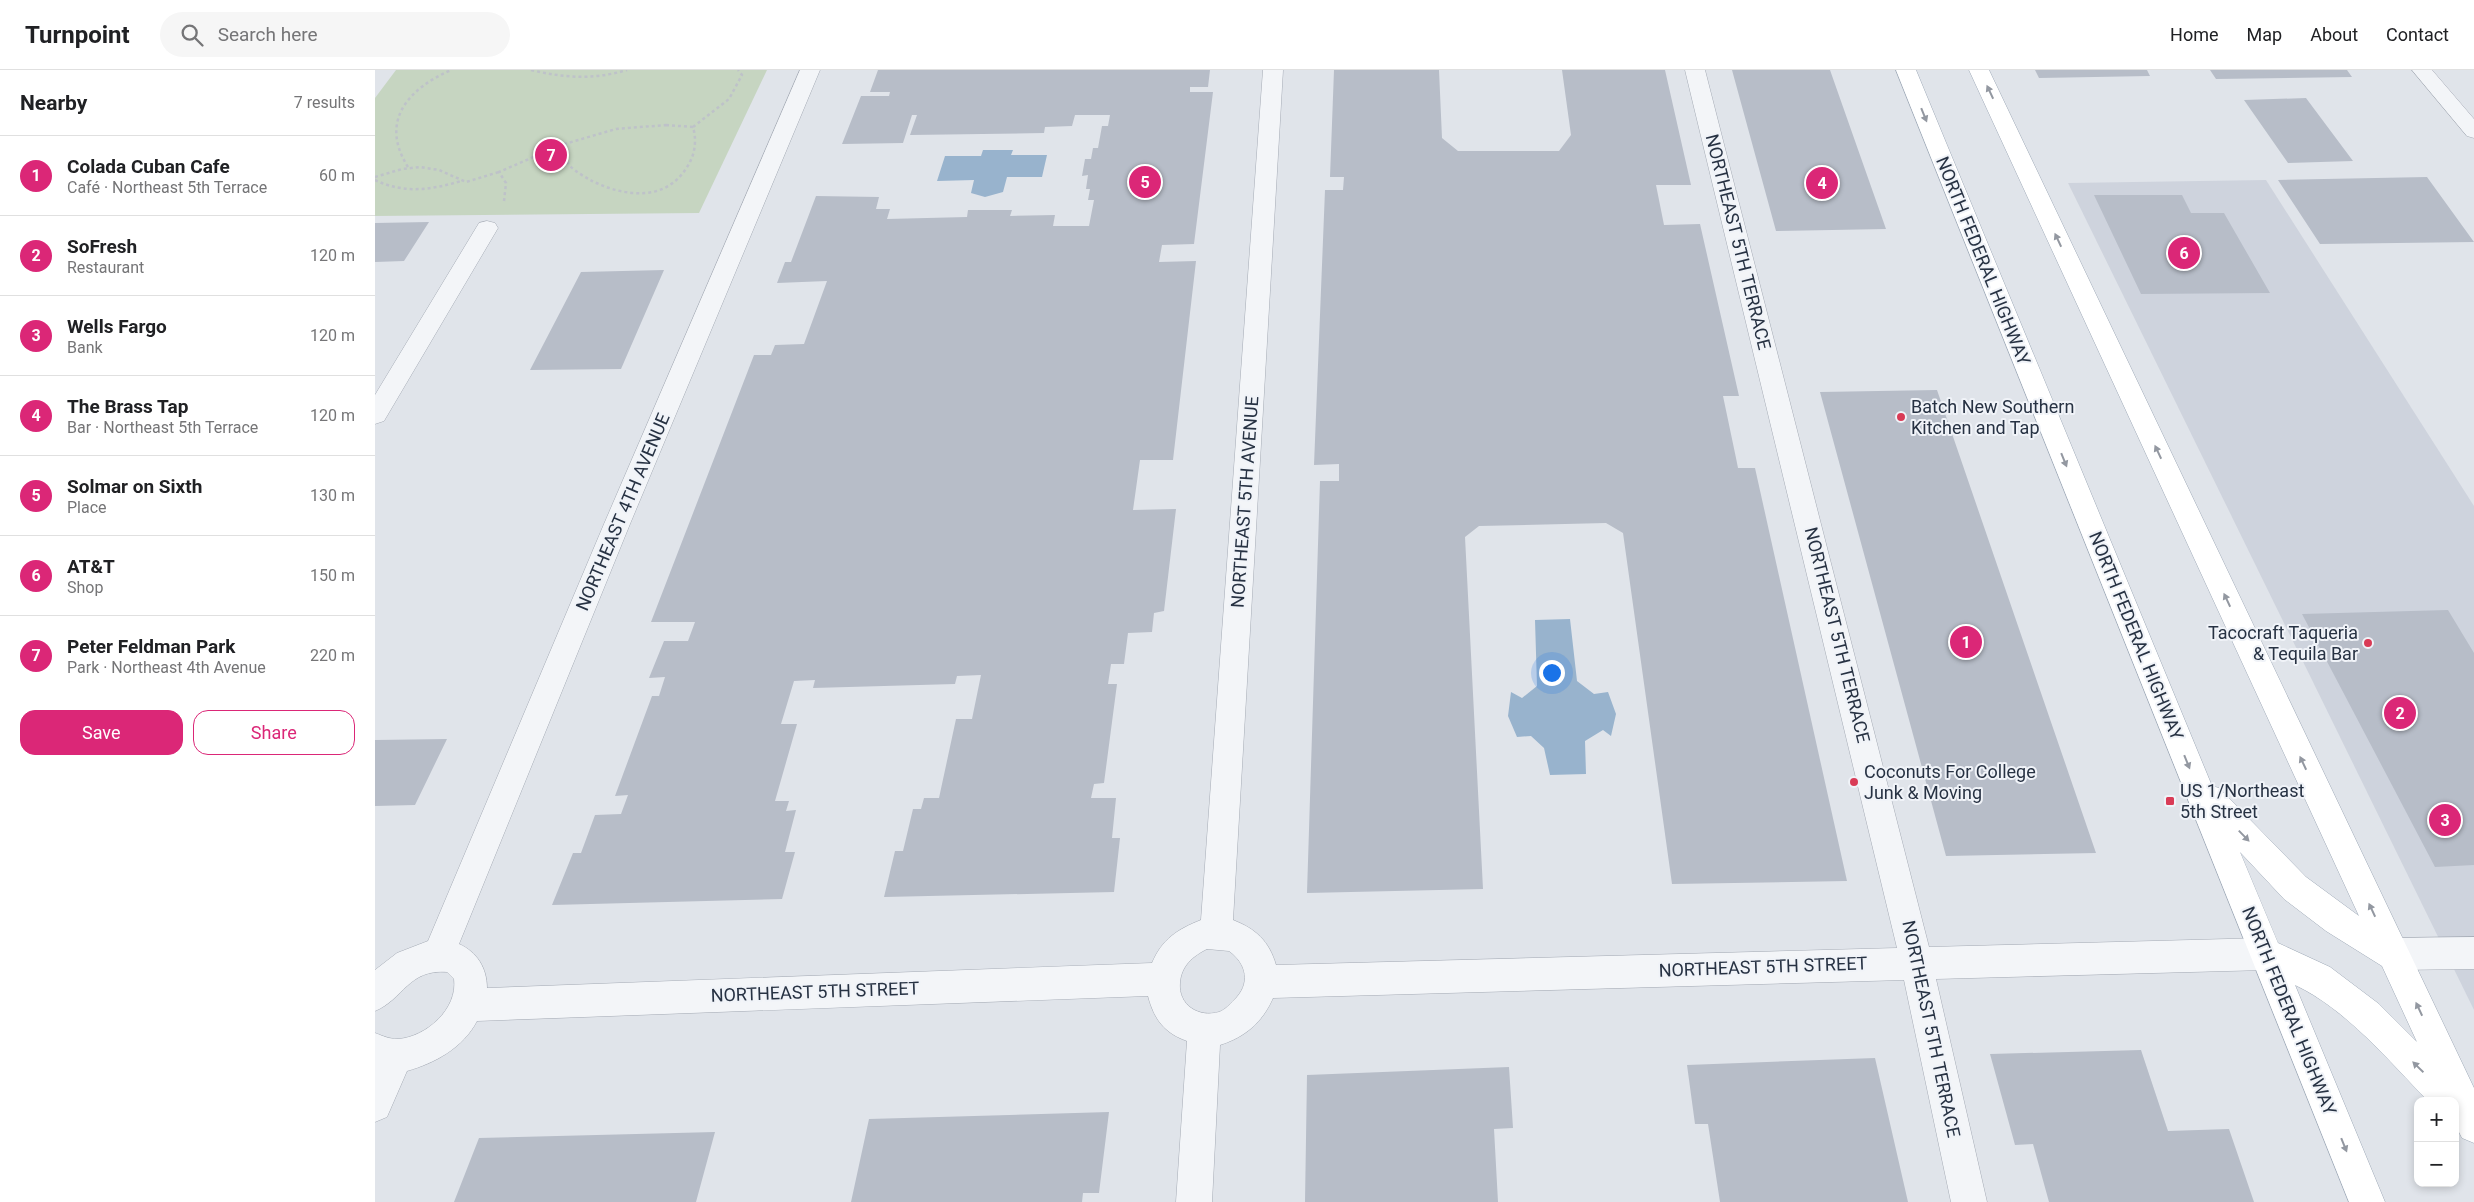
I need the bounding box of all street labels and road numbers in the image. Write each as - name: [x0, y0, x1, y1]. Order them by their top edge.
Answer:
- street label: NORTHEAST 5TH TERRACE: [1702, 132, 1775, 352]
- street label: NORTH FEDERAL HIGHWAY: [1932, 153, 2035, 368]
- street label: NORTHEAST 5TH AVENUE: [1227, 395, 1262, 609]
- street label: NORTHEAST 4TH AVENUE: [571, 410, 674, 614]
- street label: NORTHEAST 5TH TERRACE: [1801, 525, 1874, 745]
- street label: NORTH FEDERAL HIGHWAY: [2085, 528, 2188, 743]
- street label: NORTH FEDERAL HIGHWAY: [2238, 903, 2341, 1118]
- street label: NORTHEAST 5TH TERRACE: [1898, 918, 1965, 1139]
- street label: NORTHEAST 5TH STREET: [1658, 952, 1868, 981]
- street label: NORTHEAST 5TH STREET: [710, 977, 920, 1006]

